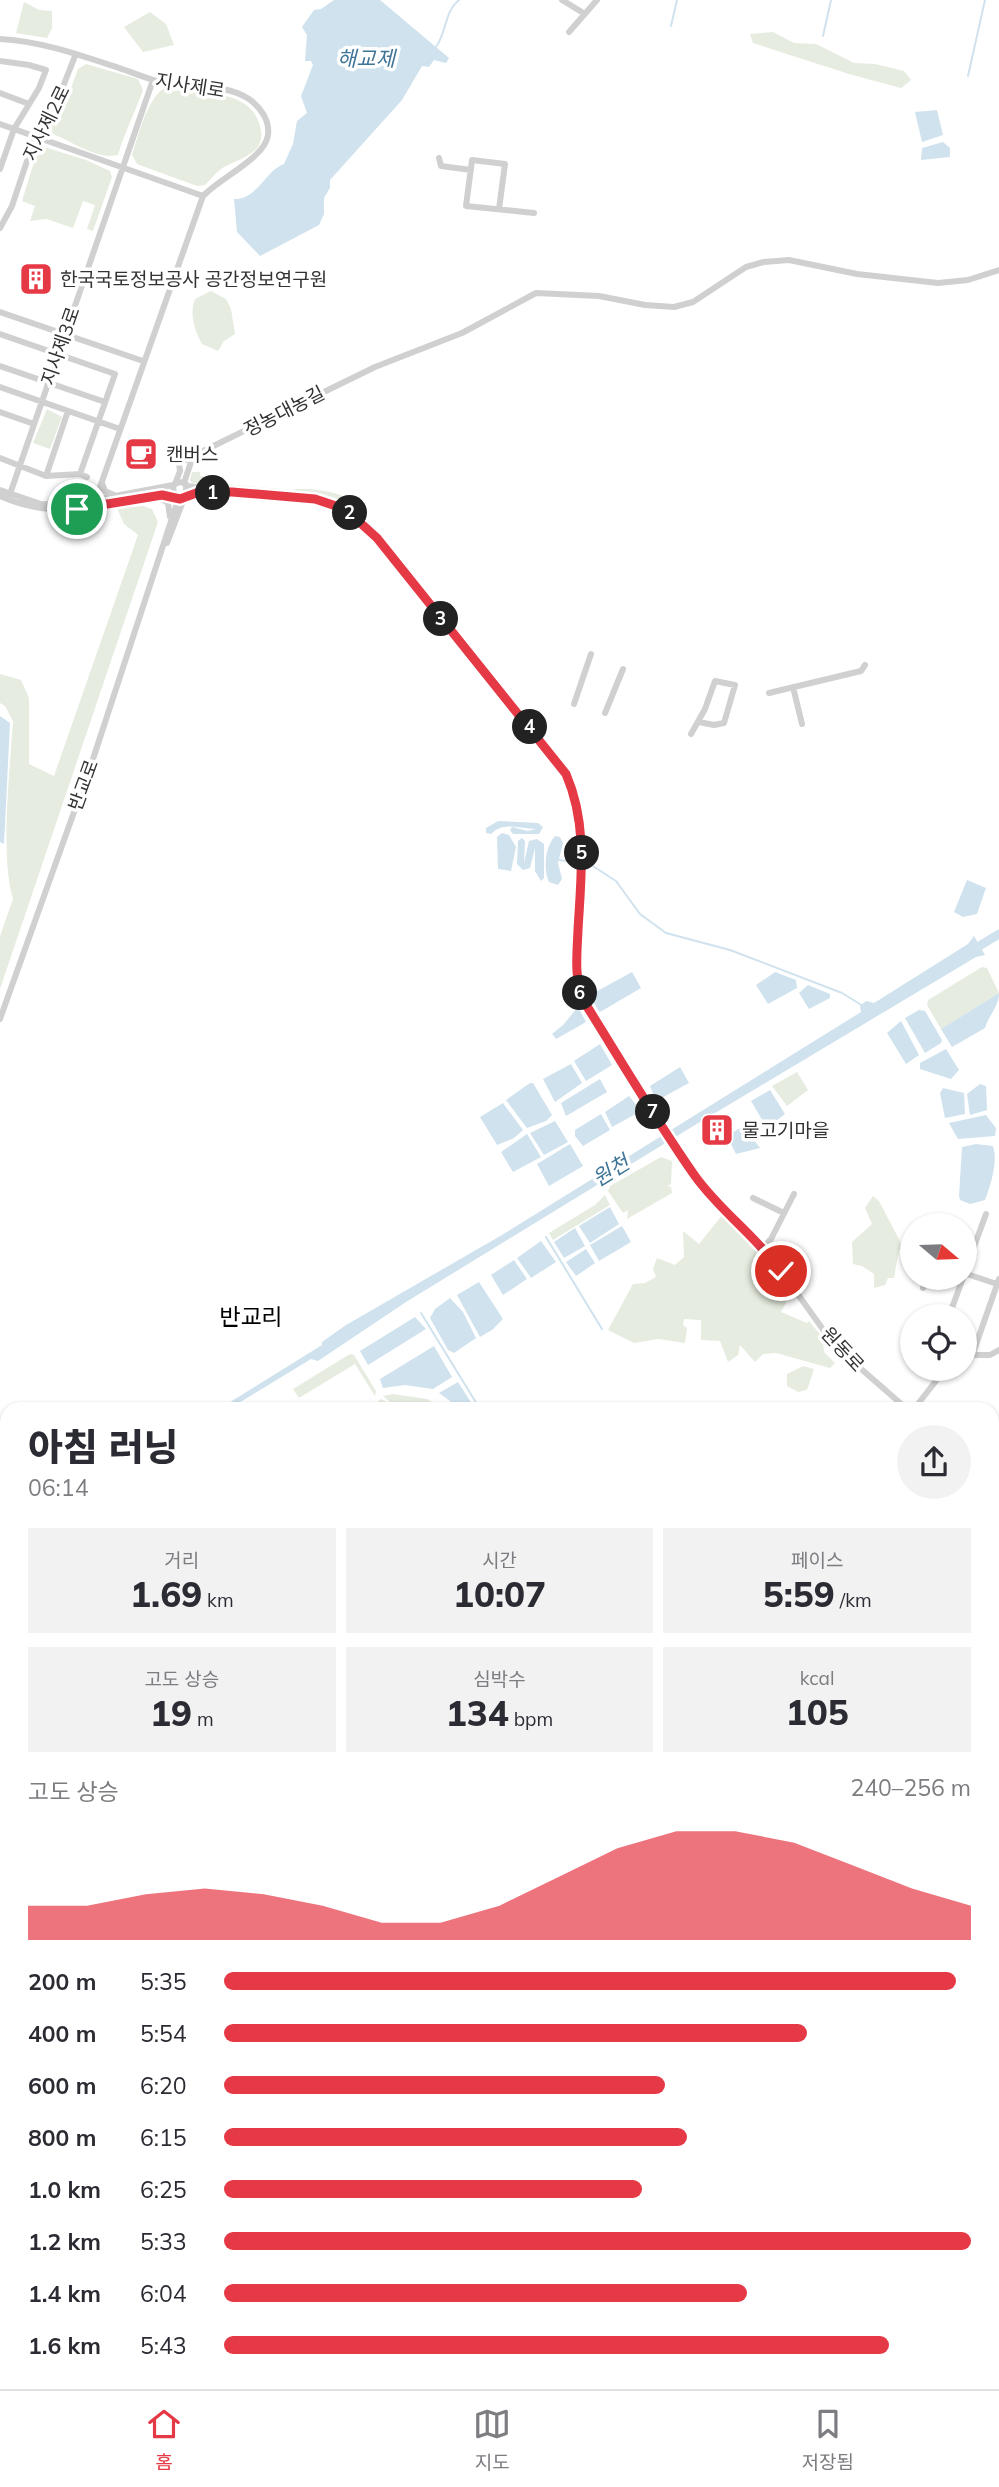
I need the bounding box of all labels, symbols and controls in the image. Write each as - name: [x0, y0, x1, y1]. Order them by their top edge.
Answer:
- water label: 해교제: [337, 45, 398, 71]
- street label: 지사제로: [154, 68, 226, 102]
- street label: 지사제2로: [17, 81, 75, 165]
- building icon: 한국국토정보공사 공간정보연구원: [17, 260, 55, 298]
- place label: 한국국토정보공사 공간정보연구원: [60, 267, 327, 291]
- street label: 지사제3로: [35, 304, 85, 388]
- street label: 정농대농길: [240, 380, 328, 442]
- cafe icon: 캔버스: [122, 435, 160, 473]
- place label: 캔버스: [166, 442, 218, 466]
- pin: 1: [196, 476, 230, 510]
- pin: [47, 479, 107, 539]
- text: 1: [207, 480, 218, 504]
- icon: arrive: [58, 490, 96, 528]
- pin: 2: [332, 496, 368, 530]
- text: 2: [344, 500, 355, 524]
- pin: 3: [424, 602, 458, 636]
- text: 3: [435, 606, 446, 630]
- pin: 4: [512, 710, 548, 744]
- text: 4: [524, 714, 535, 738]
- street label: 반교로: [63, 756, 103, 814]
- pin: 5: [564, 836, 600, 870]
- text: 5: [576, 840, 587, 864]
- pin: 6: [562, 976, 598, 1010]
- text: 6: [574, 980, 585, 1004]
- pin: 7: [636, 1094, 670, 1130]
- text: 7: [647, 1099, 658, 1123]
- building icon: 물고기마을: [698, 1111, 736, 1149]
- place label: 물고기마을: [742, 1118, 829, 1142]
- water label: 원천: [587, 1147, 636, 1191]
- north arrow: [900, 1213, 976, 1290]
- map controls: [900, 1213, 977, 1381]
- pin: [751, 1241, 811, 1301]
- icon: check: [762, 1252, 800, 1290]
- district label: 반교리: [219, 1302, 283, 1331]
- button: locate: [900, 1304, 977, 1381]
- street label: 원동로: [816, 1322, 870, 1376]
- text: 아침 러닝: [28, 1423, 179, 1471]
- button: share: [897, 1425, 971, 1499]
- text: 06:14: [28, 1473, 88, 1502]
- text: 거리: [164, 1548, 199, 1572]
- text: 시간: [482, 1548, 517, 1572]
- text: 페이스: [791, 1548, 843, 1572]
- text: 1.69: [130, 1572, 202, 1616]
- text: 10:07: [453, 1572, 546, 1616]
- text: 5:59: [763, 1572, 835, 1616]
- text: km: [202, 1588, 234, 1612]
- text: /km: [835, 1588, 872, 1612]
- text: kcal: [800, 1666, 835, 1690]
- text: 고도 상승: [144, 1667, 219, 1691]
- text: 심박수: [473, 1667, 526, 1691]
- text: 105: [786, 1690, 849, 1734]
- text: 19: [150, 1691, 192, 1735]
- text: 134: [446, 1691, 509, 1735]
- text: m: [192, 1707, 214, 1731]
- text: bpm: [509, 1707, 553, 1731]
- text: 240–256 m: [850, 1773, 971, 1802]
- text: 고도 상승: [28, 1777, 119, 1806]
- text: 200 m: [28, 1967, 96, 1996]
- text: 5:35: [140, 1967, 187, 1996]
- text: 400 m: [28, 2019, 96, 2048]
- text: 5:54: [140, 2019, 187, 2048]
- text: 600 m: [28, 2071, 96, 2100]
- text: 6:20: [140, 2071, 187, 2100]
- text: 800 m: [28, 2123, 96, 2152]
- text: 6:15: [140, 2123, 187, 2152]
- text: 1.0 km: [28, 2175, 101, 2204]
- text: 6:25: [140, 2175, 187, 2204]
- text: 1.2 km: [28, 2227, 101, 2256]
- text: 5:33: [140, 2227, 187, 2256]
- text: 1.4 km: [28, 2279, 101, 2308]
- text: 6:04: [140, 2279, 187, 2308]
- text: 1.6 km: [28, 2331, 101, 2360]
- text: 5:43: [140, 2331, 187, 2360]
- tab: 홈: [145, 2405, 183, 2474]
- tab: 지도: [473, 2405, 511, 2474]
- tab: 저장됨: [801, 2405, 854, 2474]

